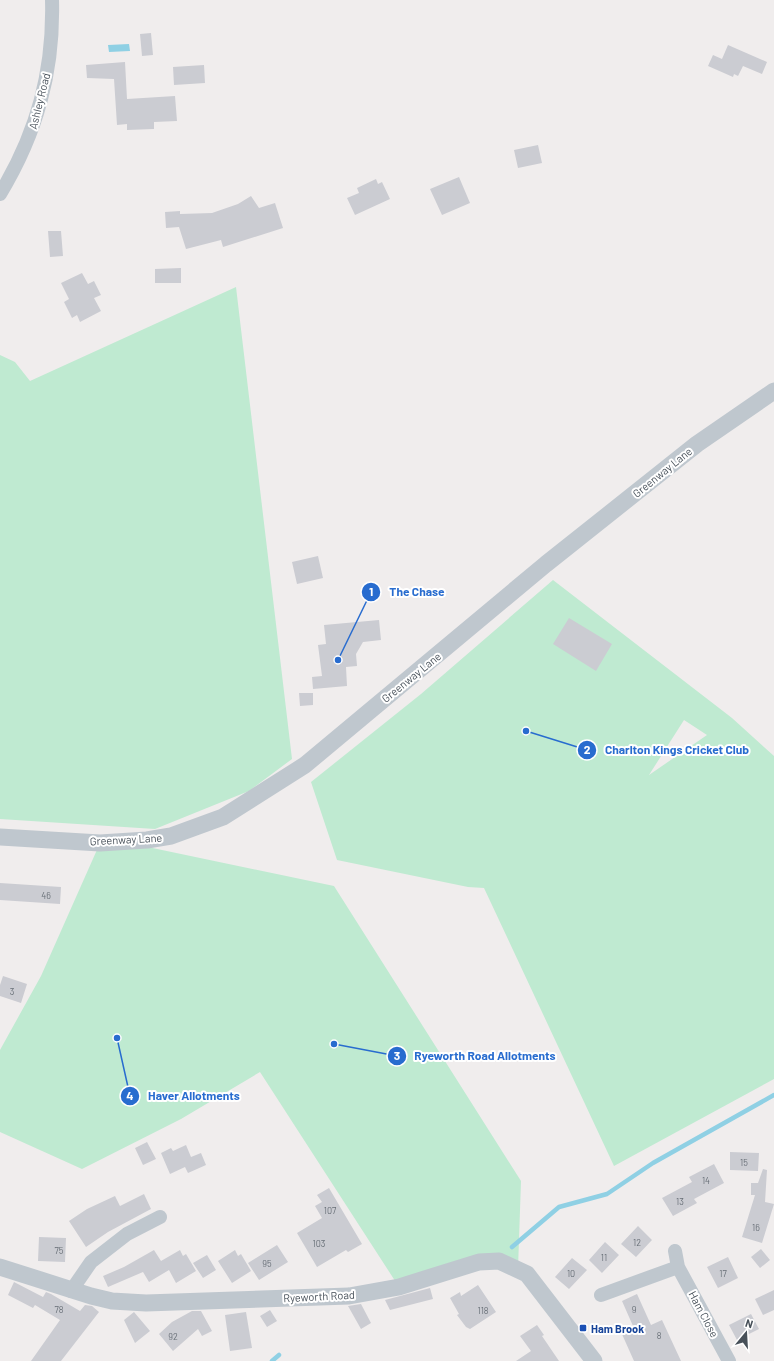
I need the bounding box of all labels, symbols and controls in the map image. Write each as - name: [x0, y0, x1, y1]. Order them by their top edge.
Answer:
- street label: Ashley Road: [26, 71, 52, 131]
- street label: Greenway Lane: [630, 444, 694, 500]
- callout: The Chase: [361, 580, 452, 604]
- text: 1: [369, 584, 373, 598]
- text: The Chase: [389, 584, 445, 598]
- street label: Greenway Lane: [379, 649, 443, 705]
- callout: Charlton Kings Cricket Club: [577, 738, 757, 762]
- text: 2: [584, 742, 591, 756]
- text: Charlton Kings Cricket Club: [605, 742, 749, 756]
- street label: Greenway Lane: [89, 831, 163, 847]
- house number: 46: [41, 890, 51, 901]
- house number: 3: [10, 986, 15, 997]
- callout: Ryeworth Road Allotments: [387, 1044, 564, 1068]
- text: 3: [394, 1048, 400, 1062]
- text: Ryeworth Road Allotments: [414, 1048, 556, 1062]
- callout: Haver Allotments: [120, 1084, 248, 1108]
- text: 4: [126, 1088, 134, 1102]
- text: Haver Allotments: [148, 1088, 240, 1102]
- house number: 15: [740, 1157, 748, 1168]
- house number: 14: [702, 1175, 710, 1186]
- house number: 13: [676, 1196, 684, 1207]
- house number: 107: [324, 1205, 337, 1216]
- house number: 16: [752, 1222, 760, 1233]
- house number: 12: [633, 1237, 641, 1248]
- house number: 103: [313, 1238, 326, 1249]
- house number: 75: [55, 1245, 64, 1256]
- house number: 11: [601, 1252, 607, 1263]
- house number: 95: [262, 1258, 272, 1269]
- house number: 10: [567, 1268, 575, 1279]
- house number: 17: [719, 1268, 727, 1279]
- street label: Ryeworth Road: [283, 1288, 355, 1304]
- street label: Ham Close: [686, 1289, 722, 1339]
- house number: 78: [55, 1304, 64, 1315]
- house number: 9: [632, 1304, 637, 1315]
- house number: 118: [477, 1305, 489, 1316]
- north arrow: [726, 1313, 766, 1353]
- text: N: [744, 1316, 755, 1330]
- place label: Ham Brook: [591, 1322, 644, 1335]
- marker: Ham Brook: [578, 1323, 588, 1333]
- house number: 8: [657, 1330, 662, 1341]
- house number: 92: [168, 1331, 178, 1342]

